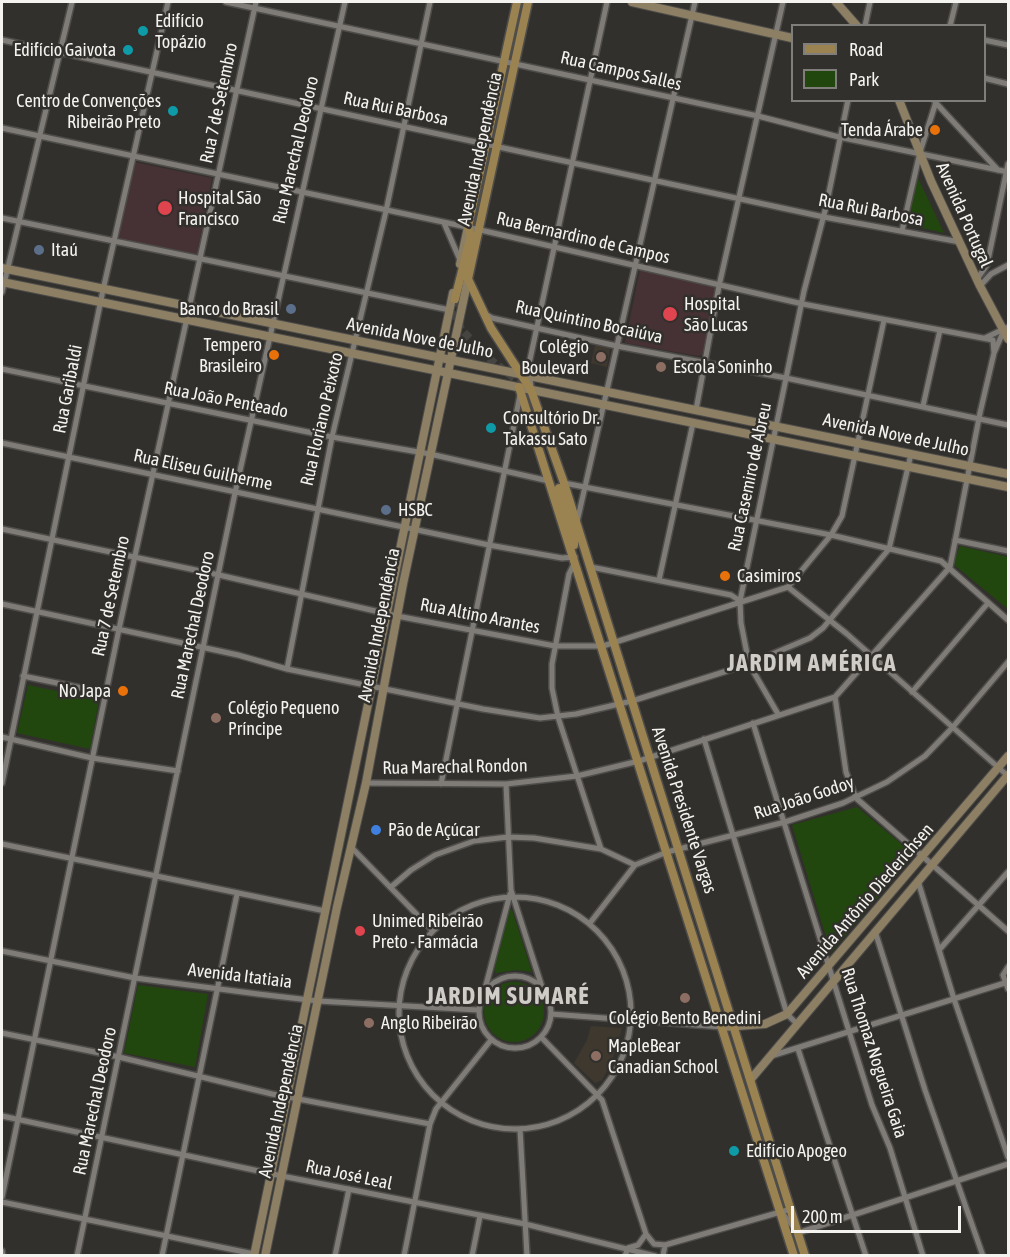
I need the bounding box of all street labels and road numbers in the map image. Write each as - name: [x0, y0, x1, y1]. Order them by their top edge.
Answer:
- street label: Rua 7 de Setembro: [196, 41, 242, 165]
- street label: Rua Campos Salles: [558, 47, 684, 95]
- street label: Avenida Independência: [453, 70, 507, 228]
- street label: Rua Marechal Deodoro: [269, 74, 323, 226]
- street label: Rua Rui Barbosa: [342, 87, 450, 131]
- street label: Avenida Portugal: [931, 159, 997, 271]
- street label: Rua Rui Barbosa: [817, 189, 925, 231]
- street label: Rua Bernardino de Campos: [494, 208, 672, 268]
- street label: Rua Quintino Bocaiúva: [513, 296, 665, 348]
- street label: Avenida Nove de Julho: [345, 313, 495, 363]
- street label: Rua Garibaldi: [49, 343, 87, 435]
- street label: Rua Floriano Peixoto: [296, 350, 348, 488]
- street label: Rua João Penteado: [162, 377, 290, 423]
- street label: Rua Casemiro de Abreu: [724, 401, 776, 553]
- street label: Avenida Nove de Julho: [821, 409, 971, 461]
- street label: Rua Eliseu Guilherme: [132, 445, 274, 495]
- street label: Rua 7 de Setembro: [88, 534, 134, 658]
- street label: Avenida Independência: [353, 546, 405, 704]
- street label: Rua Marechal Deodoro: [167, 549, 219, 701]
- street label: Rua Altino Arantes: [418, 594, 542, 638]
- street label: Avenida Presidente Vargas: [647, 724, 721, 896]
- street label: Rua Marechal Rondon: [382, 755, 528, 779]
- street label: Rua João Godoy: [751, 772, 857, 824]
- street label: Avenida Antônio Diederichsen: [792, 819, 938, 983]
- street label: Avenida Itatiaia: [187, 959, 293, 993]
- street label: Rua Thomaz Nogueira Gaia: [836, 965, 912, 1141]
- street label: Avenida Independência: [254, 1022, 308, 1180]
- street label: Rua Marechal Deodoro: [69, 1025, 121, 1177]
- street label: Rua José Leal: [304, 1155, 394, 1195]

